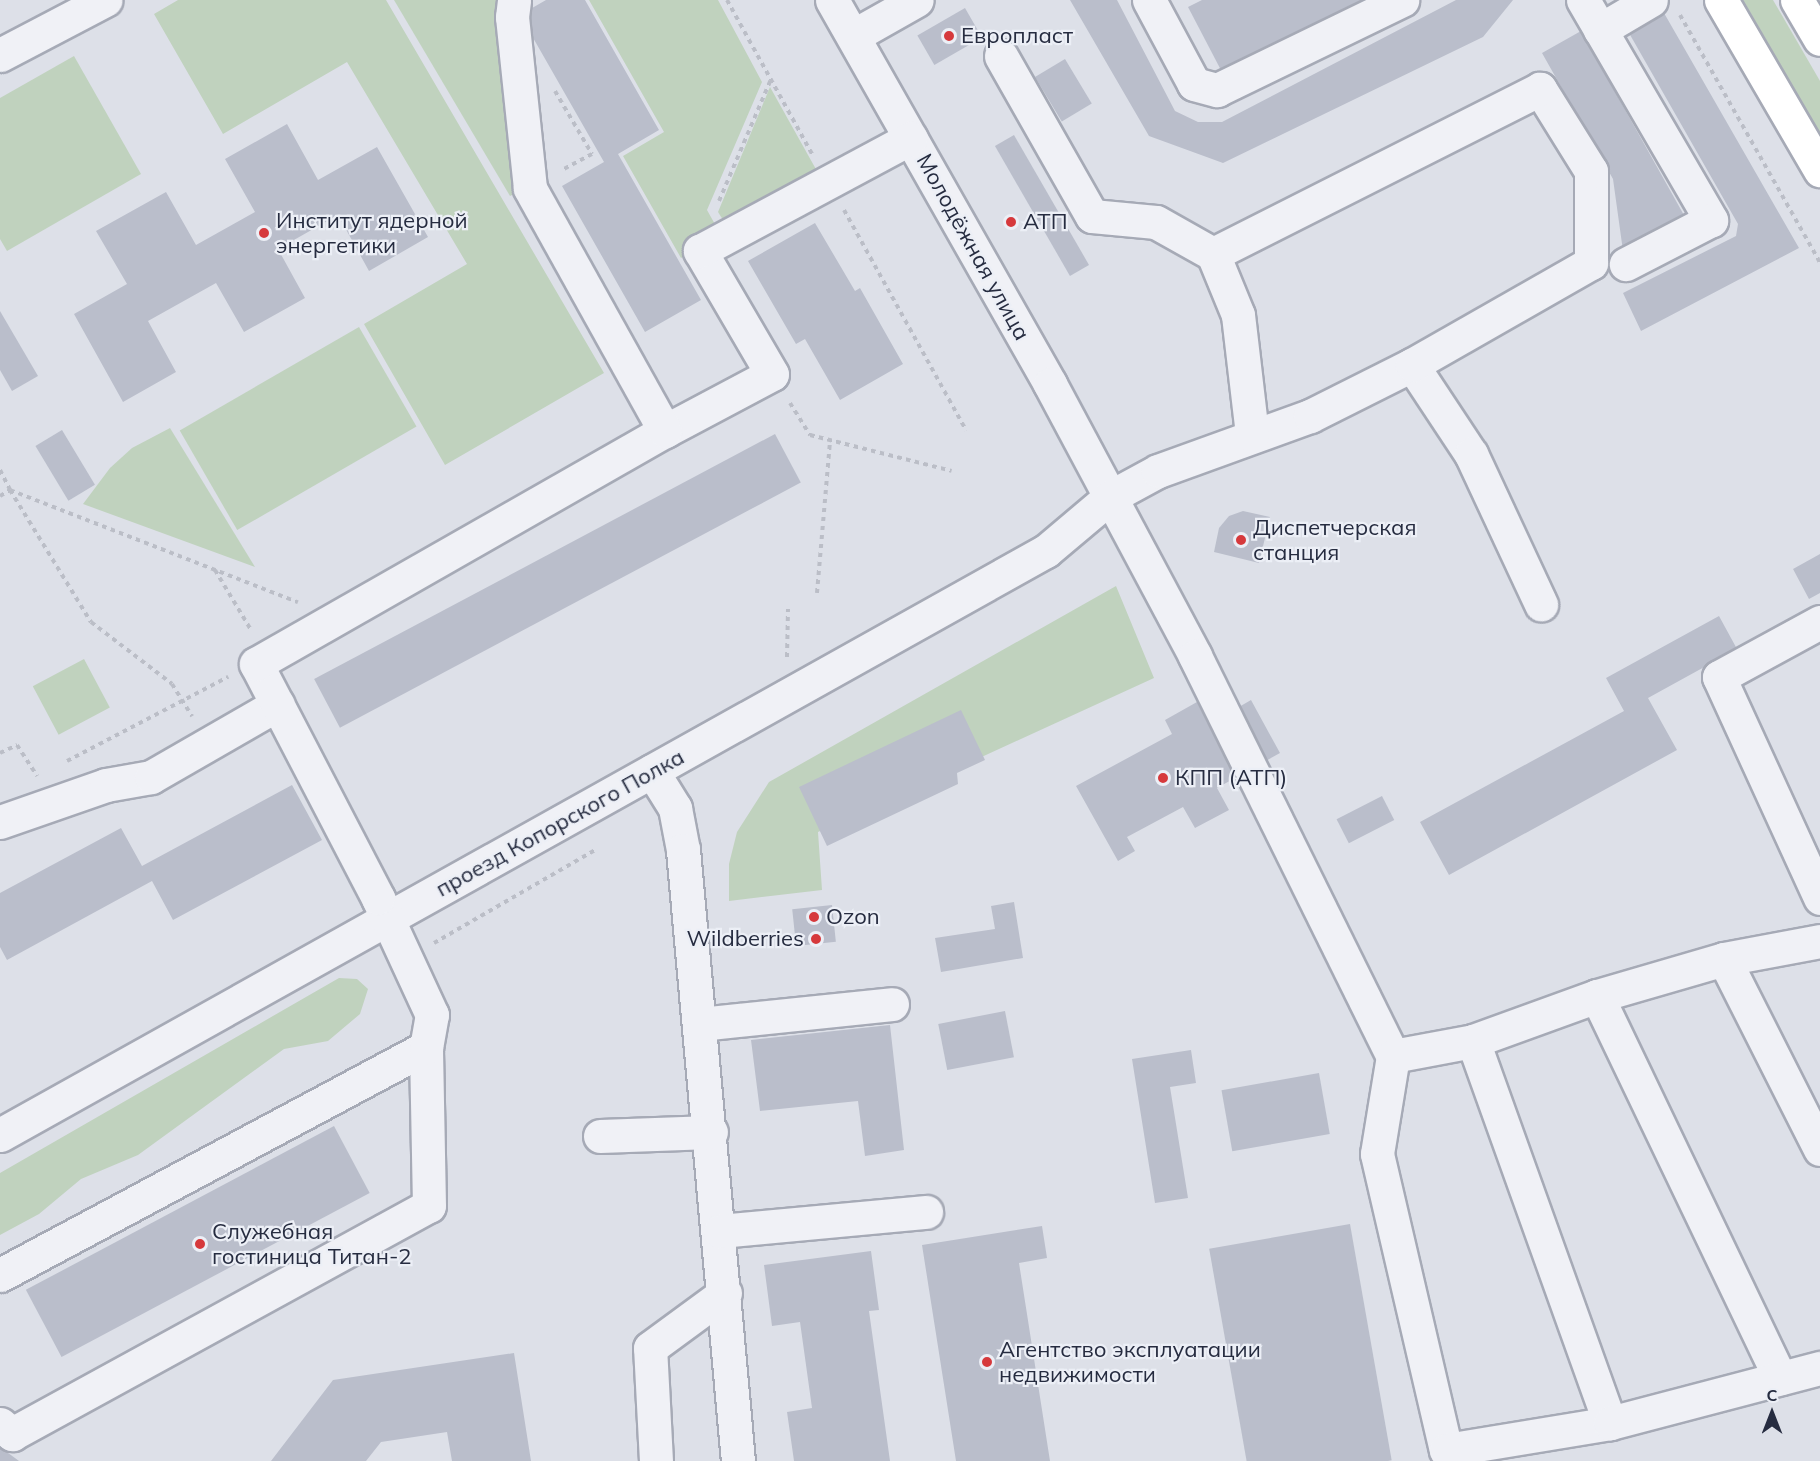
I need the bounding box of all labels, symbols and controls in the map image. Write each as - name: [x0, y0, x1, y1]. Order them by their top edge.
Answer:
- place label: Европласт: [961, 23, 1073, 49]
- marker: Европласт: [942, 29, 956, 43]
- street label: Молодёжная улица: [911, 149, 1035, 345]
- place label: Институт ядерной энергетики: [276, 207, 468, 258]
- place label: АТП: [1023, 209, 1067, 235]
- marker: АТП: [1004, 215, 1018, 229]
- marker: Институт ядерной энергетики: [257, 226, 271, 240]
- place label: Диспетчерская станция: [1253, 514, 1417, 566]
- marker: Диспетчерская станция: [1234, 533, 1248, 547]
- street label: проезд Копорского Полка: [431, 744, 689, 902]
- place label: КПП (АТП): [1175, 765, 1287, 791]
- marker: КПП (АТП): [1156, 771, 1170, 785]
- place label: Ozon: [826, 904, 880, 930]
- marker: Ozon: [807, 910, 821, 924]
- place label: Wildberries: [687, 926, 804, 952]
- marker: Wildberries: [809, 932, 823, 946]
- place label: Служебная гостиница Титан-2: [212, 1218, 412, 1270]
- marker: Служебная гостиница Титан-2: [193, 1237, 207, 1251]
- place label: Агентство эксплуатации недвижимости: [999, 1336, 1261, 1388]
- marker: Агентство эксплуатации недвижимости: [980, 1355, 994, 1369]
- north arrow: [1742, 1383, 1802, 1443]
- text: С: [1767, 1385, 1777, 1405]

